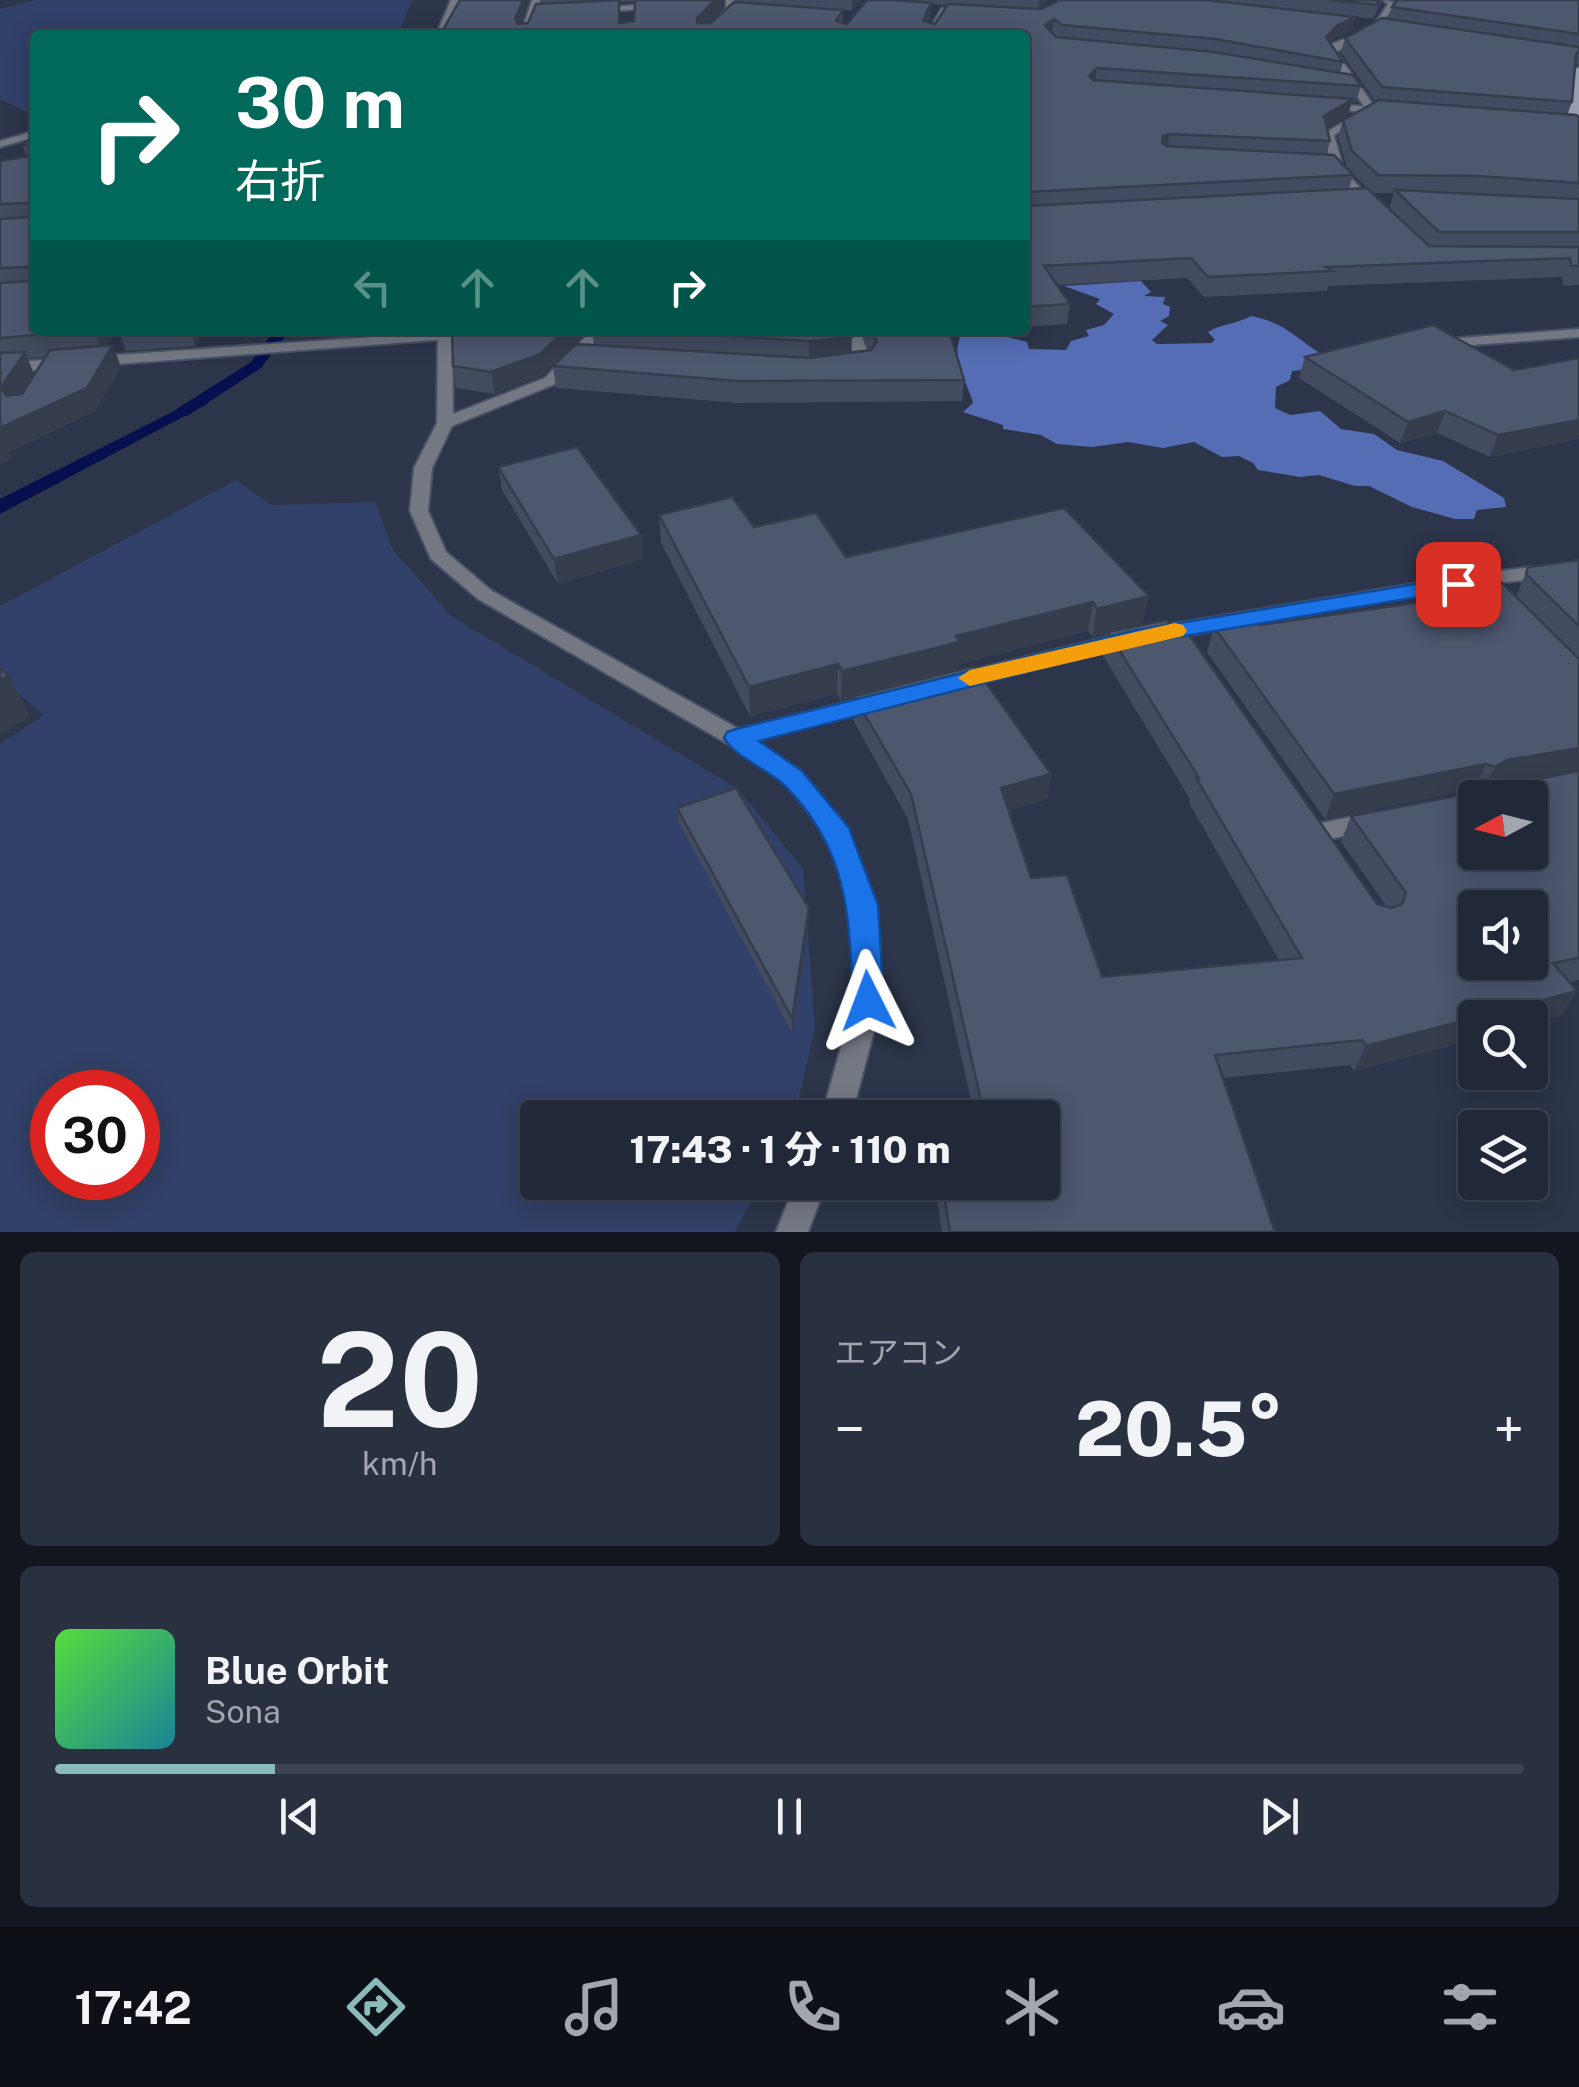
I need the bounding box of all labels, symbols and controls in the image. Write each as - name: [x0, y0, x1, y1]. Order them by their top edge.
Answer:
- text: 30 m: [235, 61, 405, 144]
- icon: right: [70, 70, 200, 200]
- text: 右折: [235, 154, 325, 207]
- icon: left: [345, 260, 400, 315]
- icon: ahead: [450, 260, 505, 315]
- icon: ahead: [555, 260, 610, 315]
- icon: right: [660, 260, 715, 315]
- pin: [1416, 542, 1501, 627]
- icon: arrive: [1431, 557, 1486, 612]
- north arrow: [1458, 780, 1548, 870]
- map controls: [1458, 780, 1548, 1200]
- button: sound: [1458, 890, 1548, 980]
- position arrow: [816, 949, 920, 1053]
- button: search: [1458, 1000, 1548, 1090]
- speed limit sign: 30: [30, 1070, 160, 1200]
- button: layers: [1458, 1110, 1548, 1200]
- text: 17:43 · 1 分 · 110 m: [630, 1127, 950, 1172]
- text: 20: [317, 1304, 483, 1456]
- text: エアコン: [835, 1334, 963, 1371]
- text: 20.5°: [1075, 1385, 1283, 1473]
- text: −: [835, 1397, 865, 1461]
- text: +: [1494, 1397, 1524, 1461]
- text: km/h: [362, 1445, 437, 1482]
- text: Blue Orbit: [205, 1648, 389, 1693]
- text: Sona: [205, 1693, 281, 1730]
- icon: previous: [272, 1789, 327, 1844]
- icon: pause: [762, 1789, 817, 1844]
- icon: next: [1252, 1789, 1307, 1844]
- icon: directions: [341, 1972, 411, 2042]
- icon: music: [559, 1972, 629, 2042]
- icon: phone: [778, 1972, 848, 2042]
- icon: climate: [997, 1972, 1067, 2042]
- icon: car: [1216, 1972, 1286, 2042]
- icon: filters: [1435, 1972, 1505, 2042]
- text: 17:42: [74, 1981, 192, 2034]

